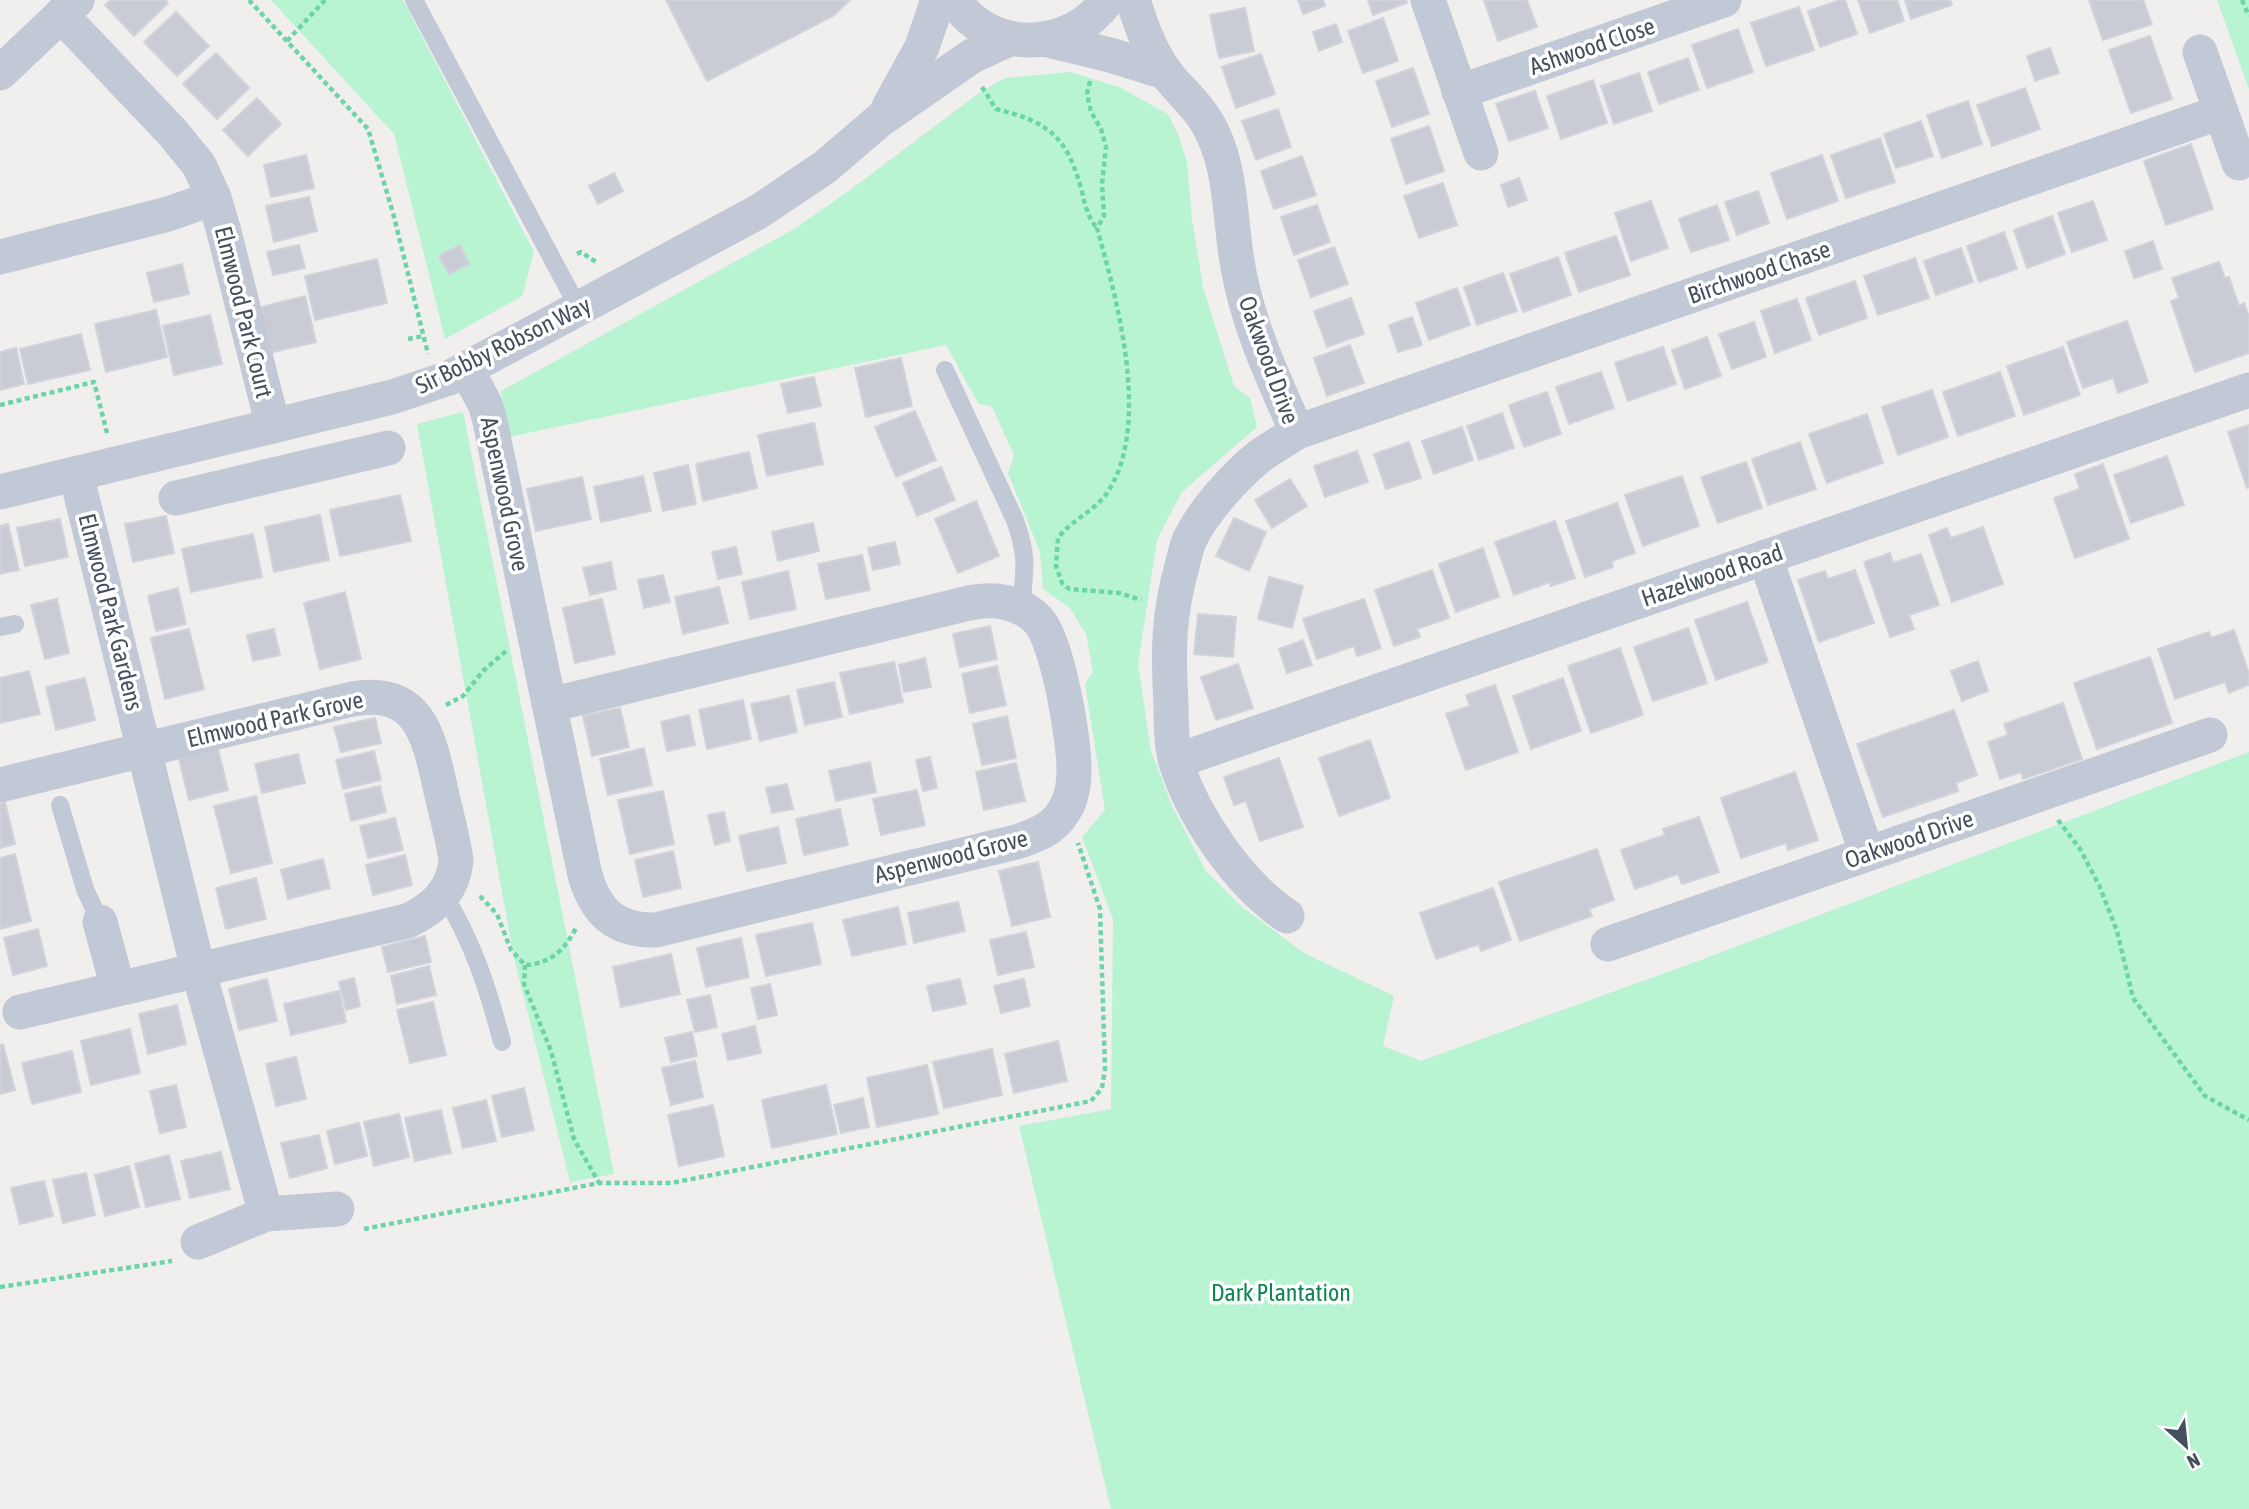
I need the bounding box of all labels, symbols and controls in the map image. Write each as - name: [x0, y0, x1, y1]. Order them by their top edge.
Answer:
- street label: Ashwood Close: [1526, 12, 1658, 80]
- street label: Elmwood Park Court: [210, 223, 278, 401]
- street label: Birchwood Chase: [1684, 235, 1834, 309]
- street label: Sir Bobby Robson Way: [411, 291, 595, 399]
- street label: Oakwood Drive: [1233, 293, 1305, 427]
- street label: Aspenwood Grove: [475, 414, 535, 574]
- street label: Elmwood Park Gardens: [73, 511, 149, 713]
- street label: Hazelwood Road: [1638, 538, 1786, 612]
- street label: Elmwood Park Grove: [184, 686, 366, 752]
- street label: Oakwood Drive: [1841, 804, 1977, 874]
- street label: Aspenwood Grove: [872, 824, 1030, 888]
- park label: Dark Plantation: [1211, 1279, 1351, 1306]
- north arrow: [2151, 1411, 2221, 1481]
- text: N: [2184, 1449, 2204, 1473]

